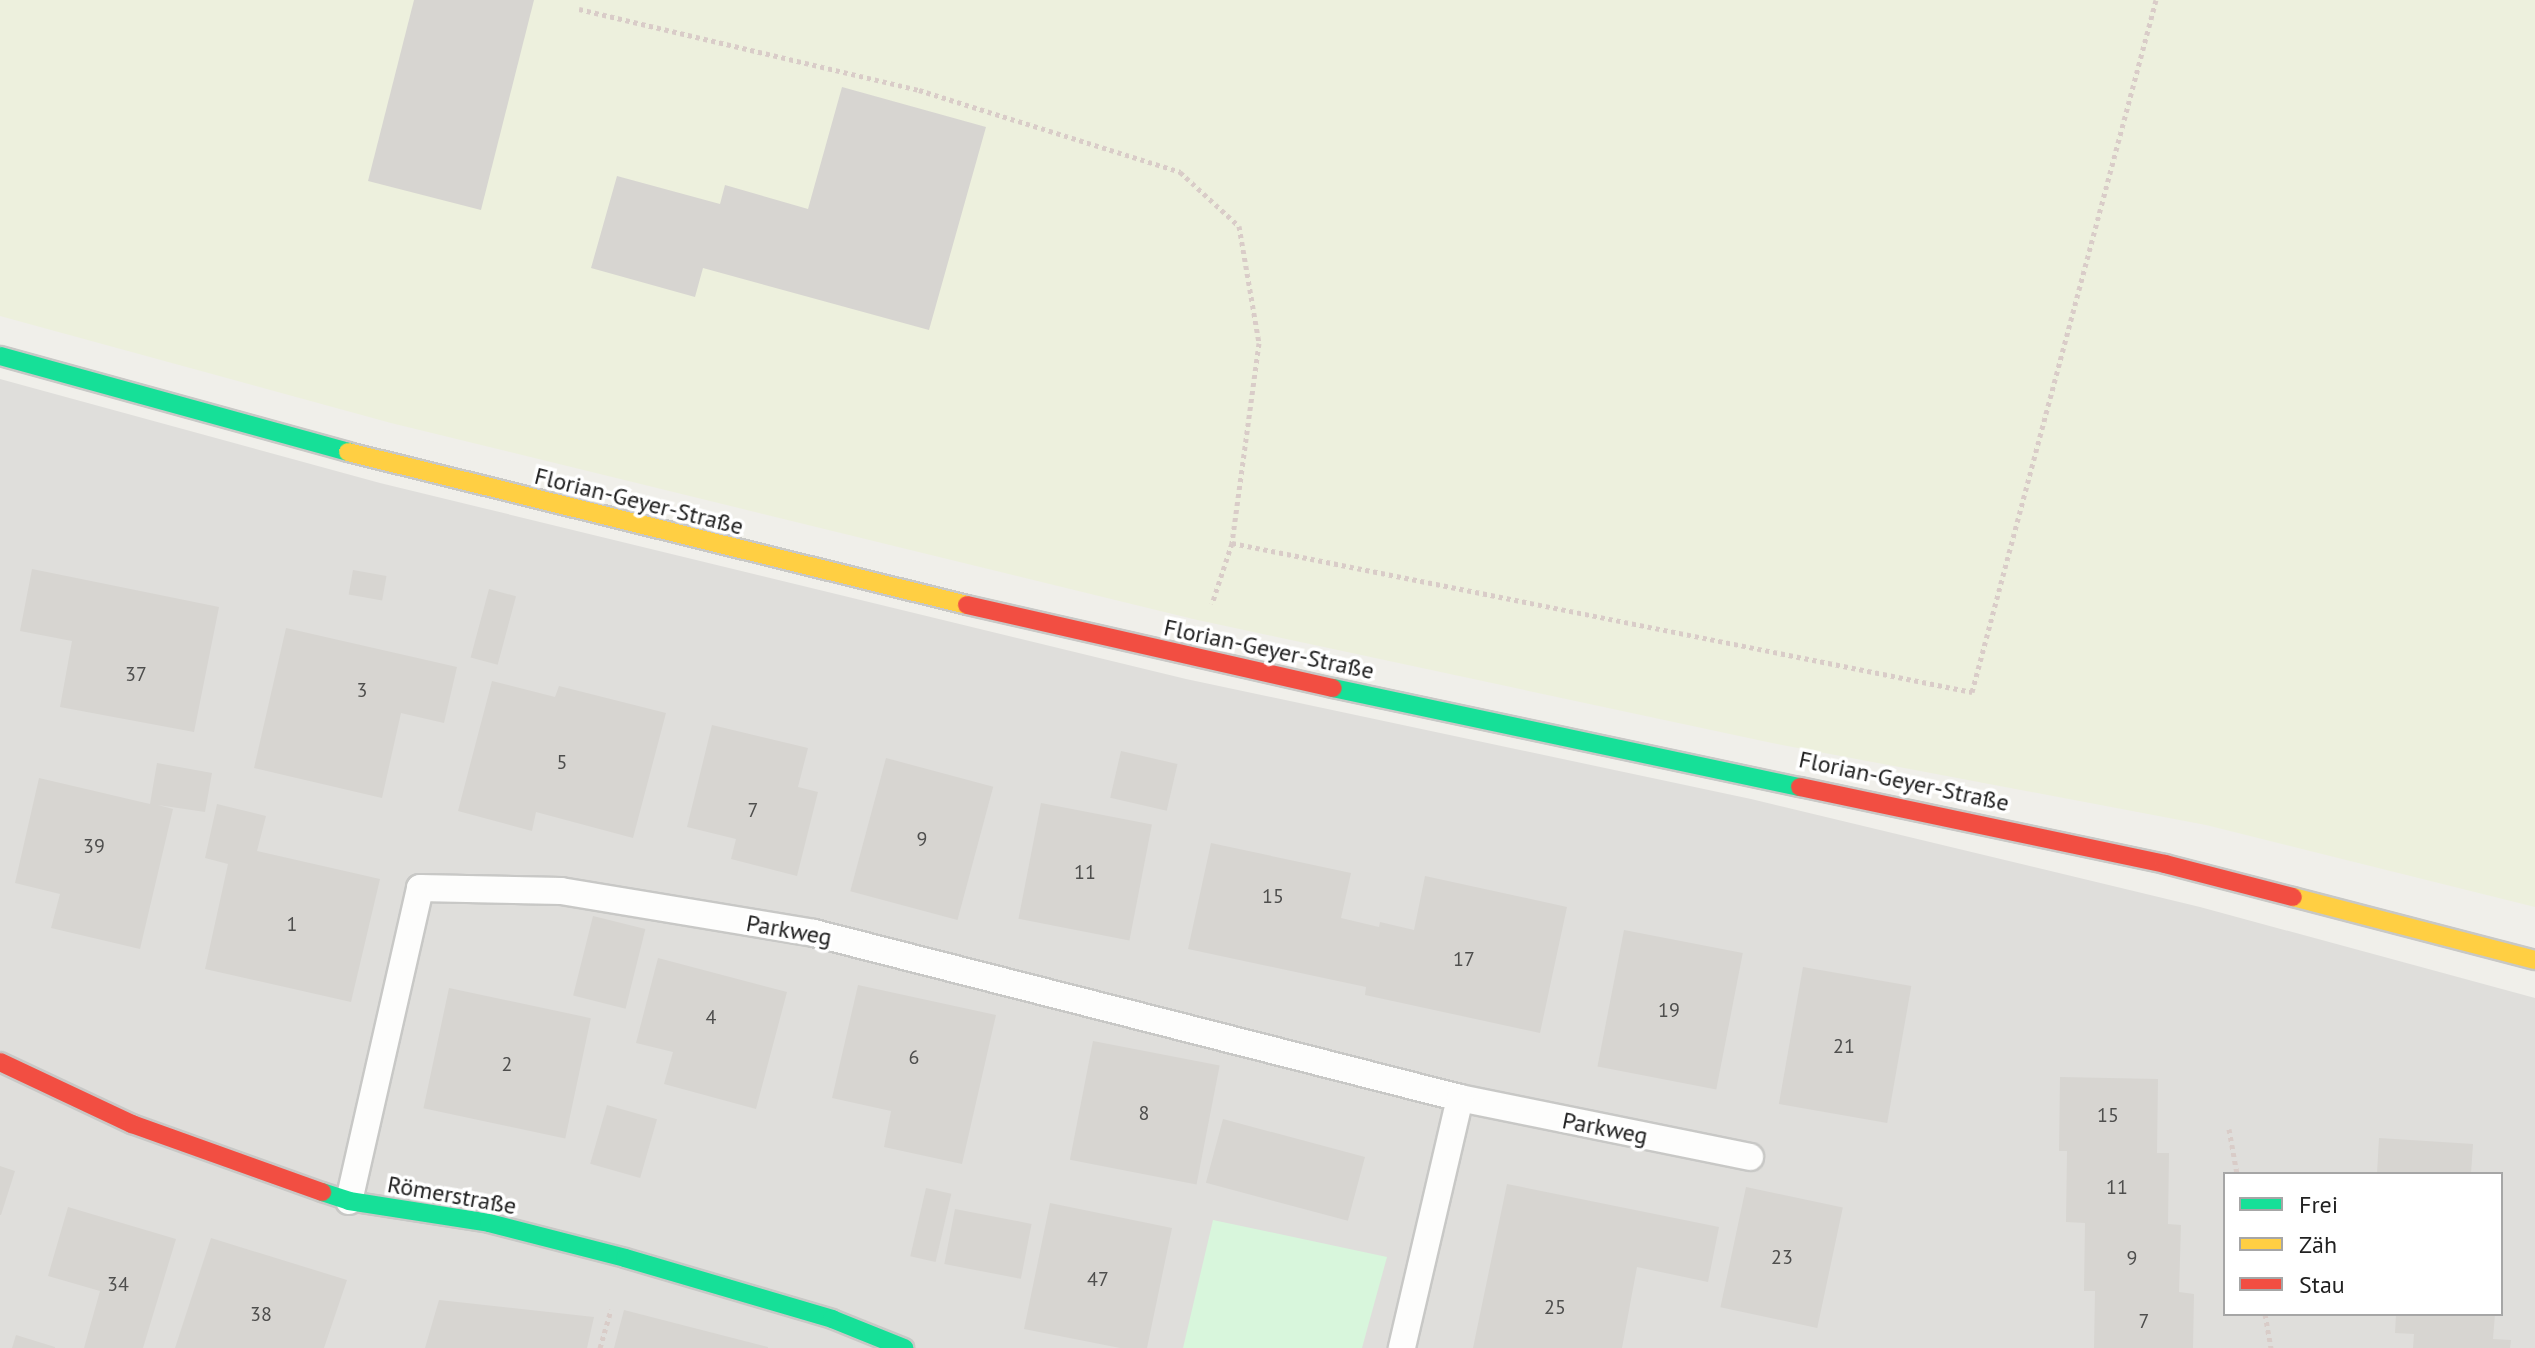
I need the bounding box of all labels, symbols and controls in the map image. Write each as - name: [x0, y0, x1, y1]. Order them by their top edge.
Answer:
- street label: Florian-Geyer-Straße: [532, 461, 746, 541]
- street label: Florian-Geyer-Straße: [1161, 613, 1377, 685]
- house number: 37: [125, 662, 147, 686]
- house number: 3: [357, 678, 367, 702]
- street label: Florian-Geyer-Straße: [1796, 745, 2012, 817]
- house number: 5: [557, 750, 567, 774]
- house number: 7: [748, 798, 758, 822]
- house number: 9: [917, 827, 927, 851]
- house number: 39: [83, 834, 105, 858]
- house number: 11: [1074, 860, 1096, 884]
- house number: 15: [1262, 884, 1284, 908]
- street label: Parkweg: [744, 908, 834, 952]
- house number: 1: [287, 912, 297, 936]
- house number: 17: [1453, 947, 1475, 971]
- house number: 19: [1658, 998, 1680, 1022]
- house number: 4: [706, 1005, 716, 1029]
- house number: 21: [1833, 1034, 1855, 1058]
- house number: 6: [909, 1045, 919, 1069]
- house number: 2: [502, 1052, 512, 1076]
- house number: 8: [1139, 1101, 1149, 1125]
- house number: 15: [2097, 1103, 2119, 1127]
- street label: Parkweg: [1560, 1106, 1650, 1150]
- street label: Römerstraße: [385, 1169, 519, 1221]
- legend: [2223, 1172, 2503, 1316]
- house number: 11: [2106, 1175, 2128, 1199]
- text: Frei: [2299, 1189, 2338, 1220]
- text: Zäh: [2299, 1229, 2337, 1260]
- house number: 23: [1771, 1245, 1793, 1269]
- house number: 9: [2127, 1246, 2137, 1270]
- house number: 47: [1087, 1267, 1109, 1291]
- text: Stau: [2299, 1269, 2345, 1300]
- house number: 34: [107, 1272, 129, 1296]
- house number: 25: [1544, 1295, 1566, 1319]
- house number: 38: [250, 1302, 272, 1326]
- house number: 7: [2139, 1309, 2149, 1333]

